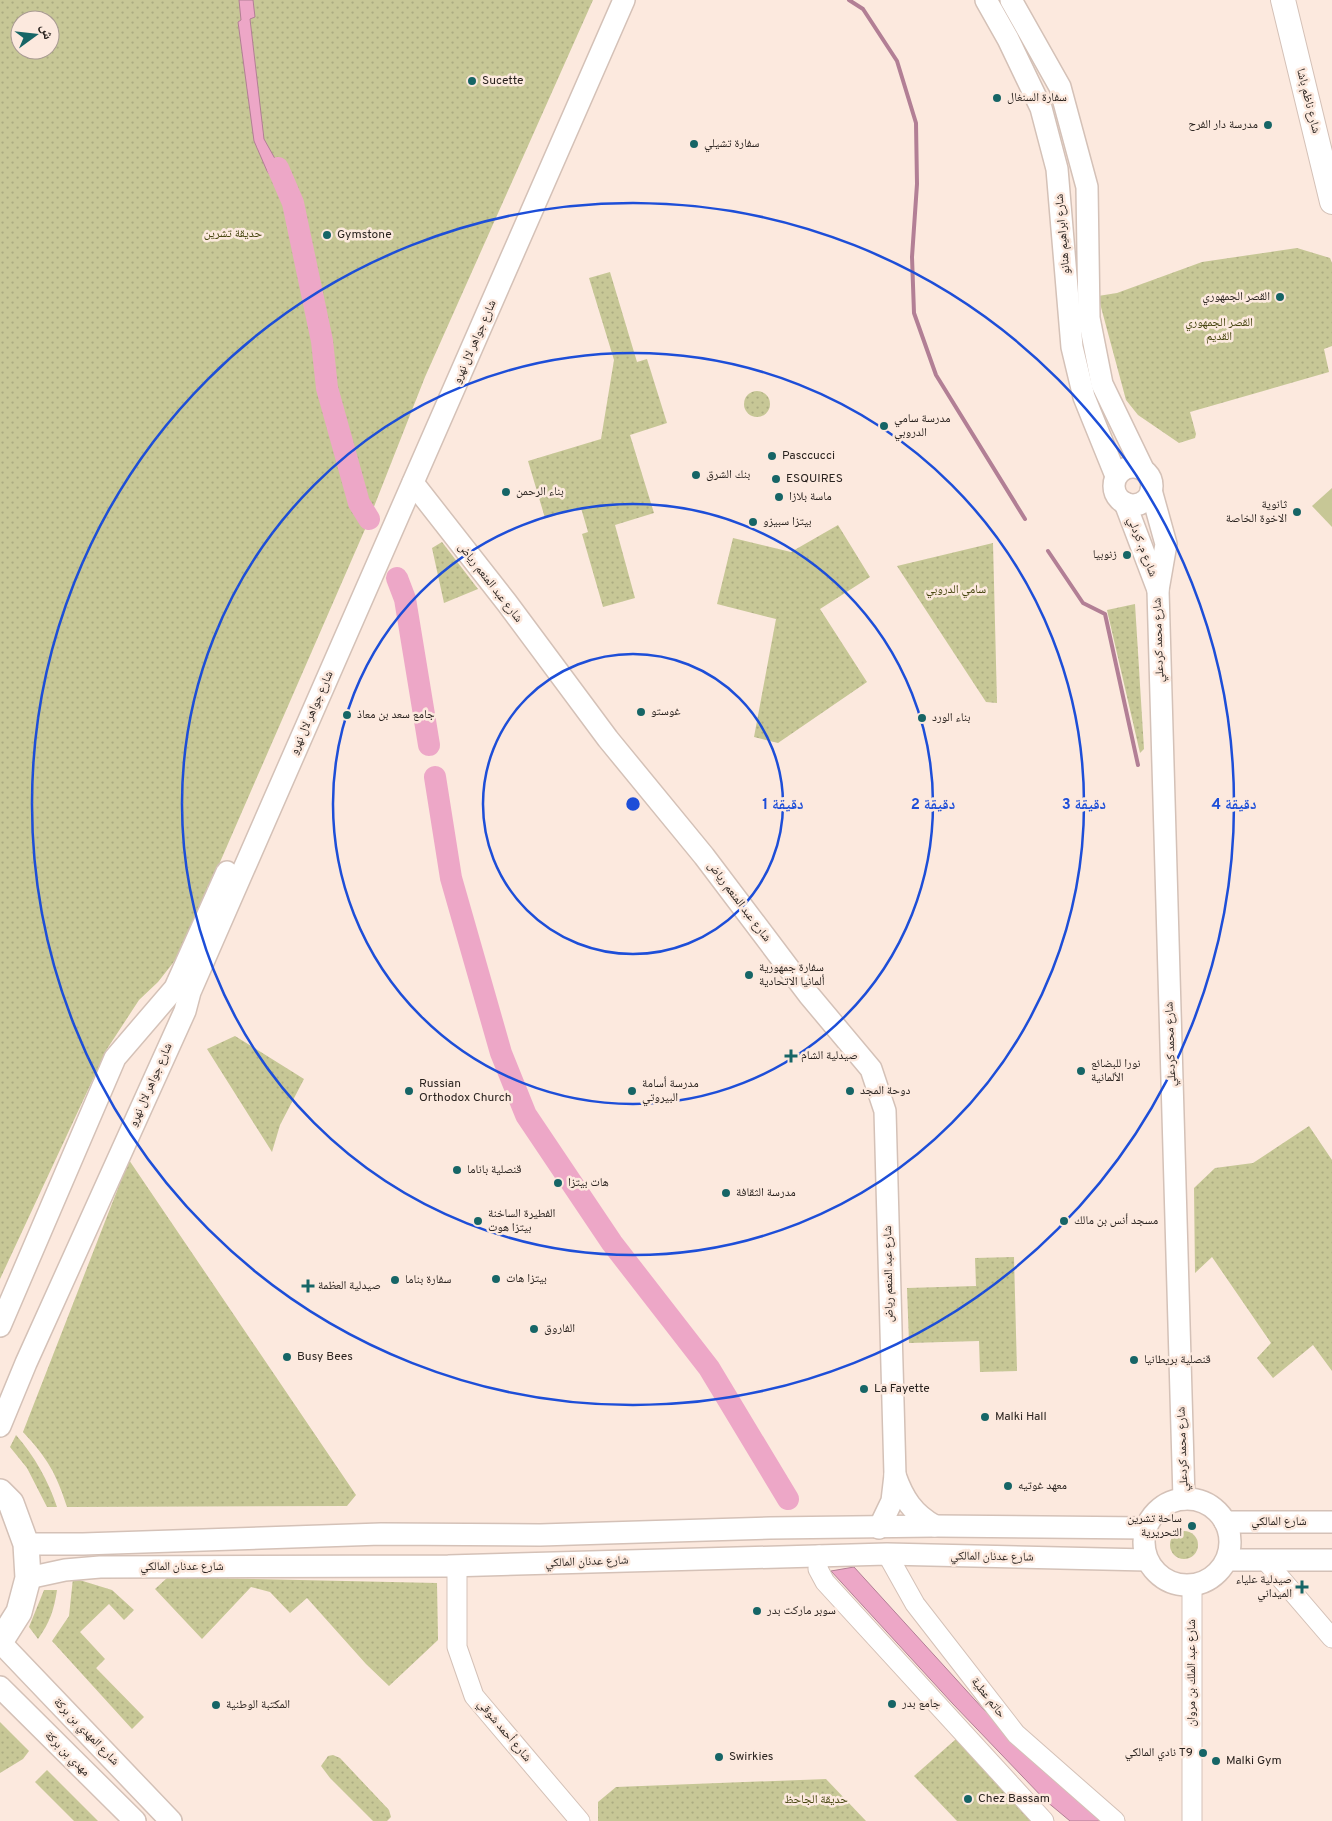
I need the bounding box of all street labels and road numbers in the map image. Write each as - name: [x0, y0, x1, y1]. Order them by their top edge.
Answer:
- street label: شارع ناظم باشا: [1292, 67, 1324, 135]
- street label: شارع ابراهيم هنانو: [1052, 193, 1074, 275]
- street label: شارع جواهر لال نهرو: [449, 298, 501, 386]
- street label: شارع م. كردلي: [1122, 515, 1161, 580]
- street label: شارع عبد المنعم رياض: [454, 540, 526, 626]
- street label: شارع محمد كردعلي: [1150, 597, 1170, 683]
- street label: شارع جواهر لال نهرو: [286, 669, 338, 757]
- street label: شارع عبد المنعم رياض: [704, 859, 775, 945]
- street label: شارع محمد كردعلي: [1162, 1001, 1182, 1087]
- street label: شارع جواهر لال نهرو: [125, 1041, 177, 1129]
- street label: شارع عبد المنعم رياض: [880, 1225, 898, 1322]
- street label: شارع محمد كردعلي: [1174, 1406, 1194, 1492]
- street label: شارع المالكي: [1251, 1514, 1307, 1531]
- street label: شارع عدنان المالكي: [950, 1548, 1034, 1567]
- street label: شارع عدنان المالكي: [545, 1553, 629, 1572]
- street label: شارع عدنان المالكي: [140, 1559, 224, 1576]
- street label: شارع عبد الملك بن مروان: [1184, 1619, 1200, 1727]
- street label: حاتم عطية: [967, 1674, 1009, 1722]
- street label: شارع المهدي بن بركة: [50, 1695, 122, 1769]
- street label: شارع أحمد شوقي: [473, 1697, 535, 1766]
- street label: مهدي بن بركة: [42, 1729, 92, 1779]

